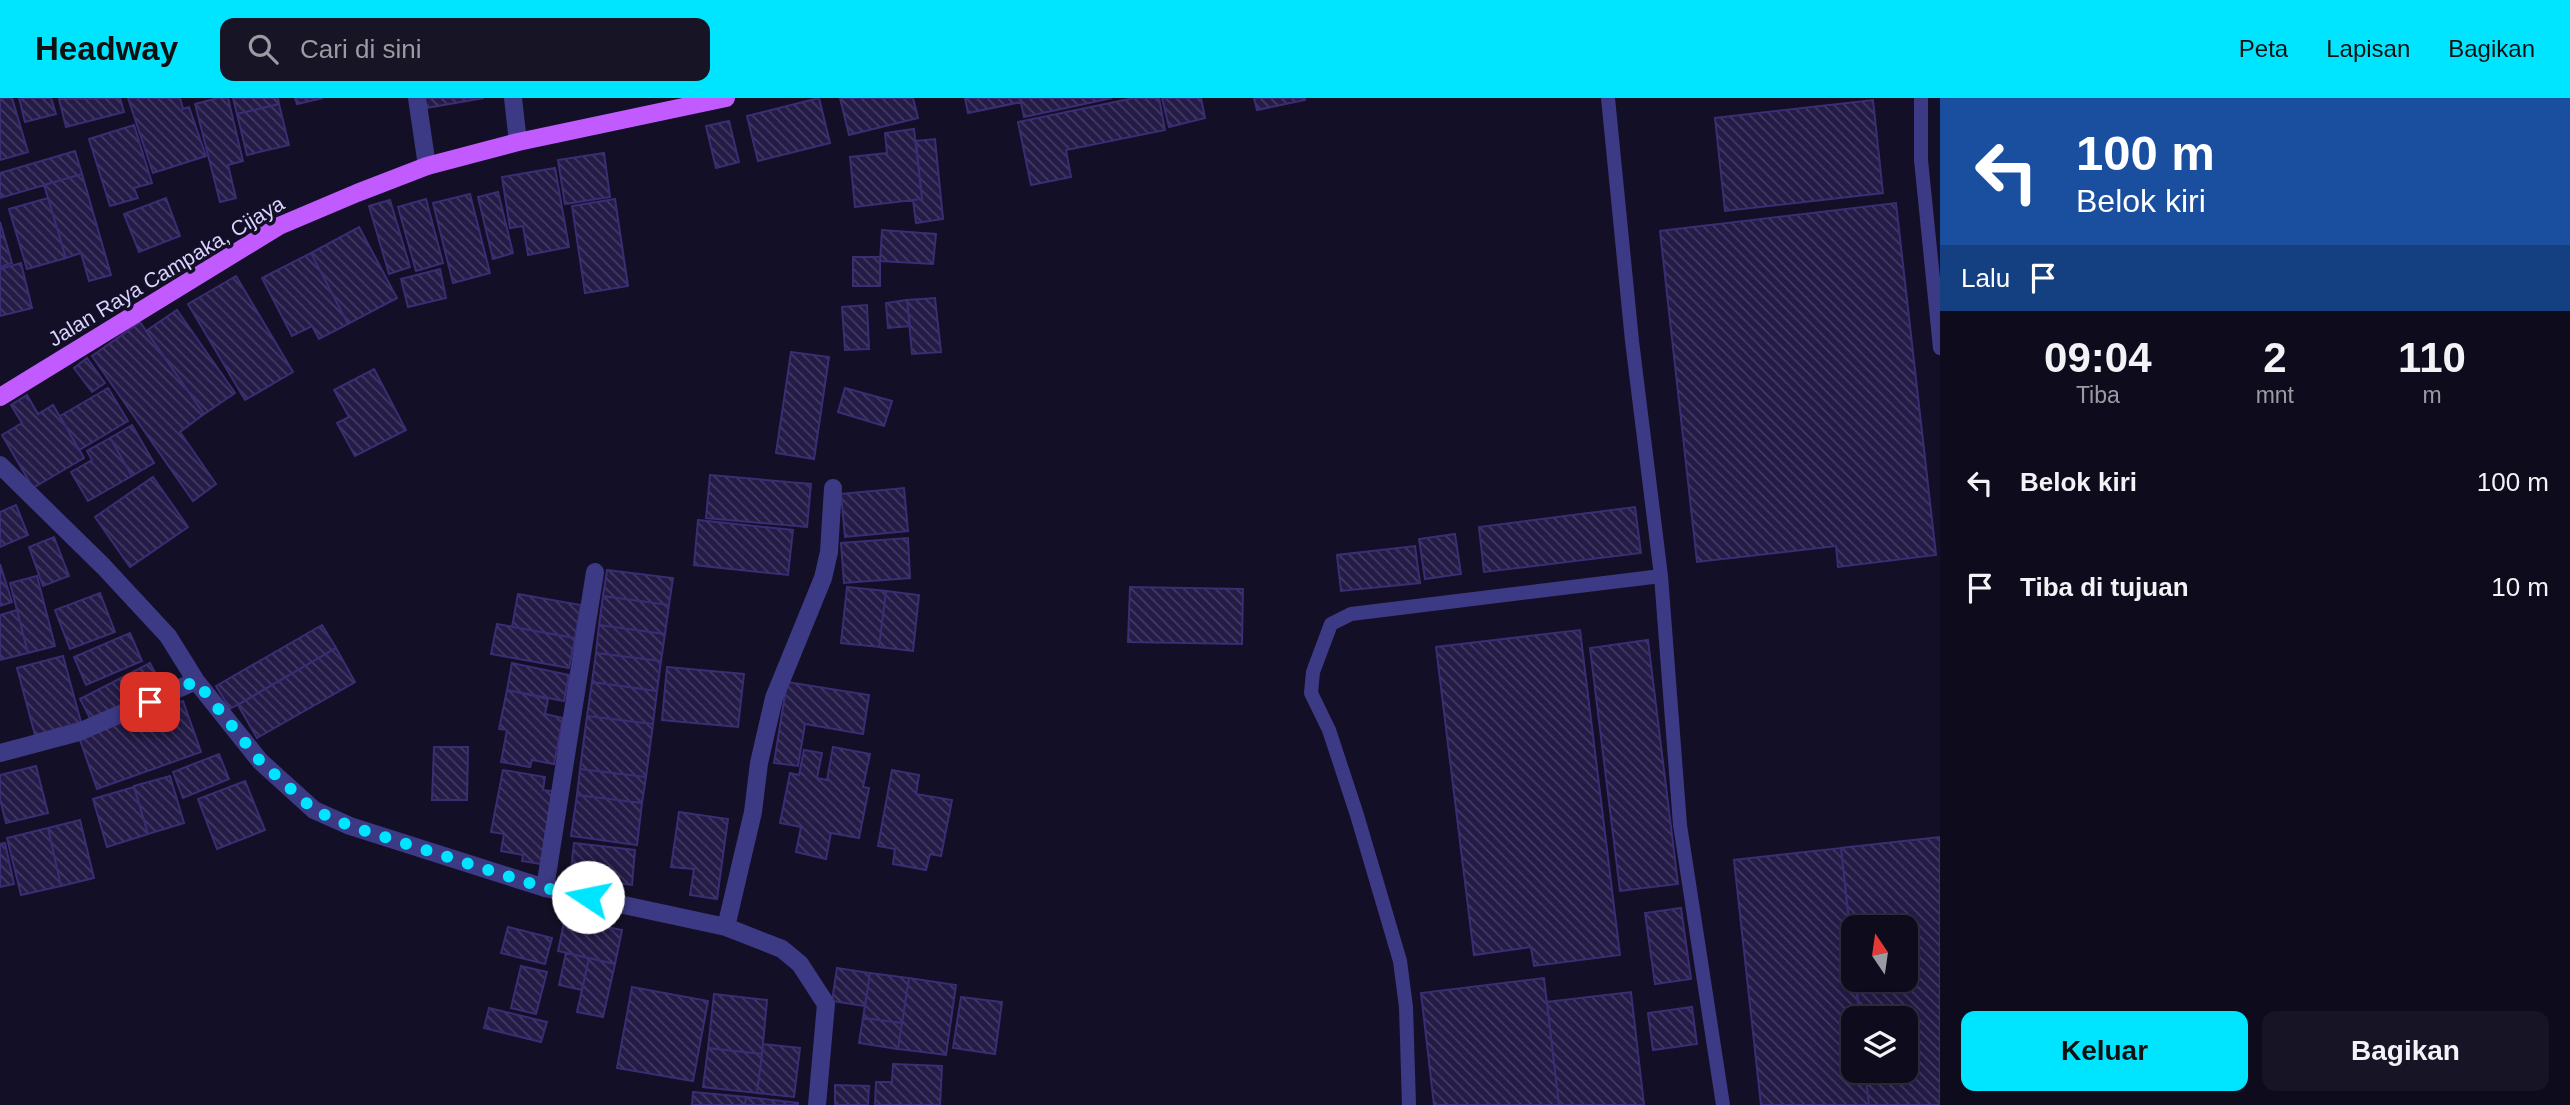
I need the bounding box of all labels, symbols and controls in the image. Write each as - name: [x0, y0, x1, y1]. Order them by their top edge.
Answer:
- search box: [220, 18, 710, 81]
- text: Headway: [35, 30, 178, 67]
- icon: search: [244, 30, 282, 68]
- text: Cari di sini: [300, 34, 421, 64]
- text: Peta: [2239, 35, 2288, 62]
- text: Lapisan: [2326, 35, 2410, 62]
- text: Bagikan: [2448, 35, 2535, 62]
- icon: left: [1961, 126, 2052, 217]
- text: 100 m: [2076, 126, 2215, 180]
- text: Belok kiri: [2076, 183, 2206, 219]
- street label: Jalan Raya Campaka, Cijaya: [44, 191, 288, 351]
- icon: arrive: [2024, 259, 2062, 297]
- text: Lalu: [1961, 263, 2010, 293]
- text: 09:04: [2044, 334, 2152, 381]
- text: 2: [2263, 334, 2286, 381]
- text: 110: [2398, 334, 2466, 381]
- text: Tiba: [2076, 382, 2120, 408]
- text: mnt: [2256, 382, 2294, 408]
- text: m: [2422, 382, 2442, 408]
- icon: left: [1961, 464, 1999, 502]
- text: Belok kiri: [2020, 467, 2137, 497]
- text: 100 m: [2477, 467, 2549, 497]
- icon: arrive: [1961, 569, 1999, 607]
- text: Tiba di tujuan: [2020, 572, 2189, 602]
- text: 10 m: [2491, 572, 2549, 602]
- pin: [120, 672, 180, 732]
- icon: arrive: [131, 683, 169, 721]
- position arrow: [551, 860, 625, 934]
- north arrow: [1841, 915, 1918, 992]
- map controls: [1841, 915, 1918, 1083]
- button: layers: [1841, 1006, 1918, 1083]
- button: Keluar: [1961, 1011, 2248, 1091]
- button: Bagikan: [2262, 1011, 2549, 1091]

